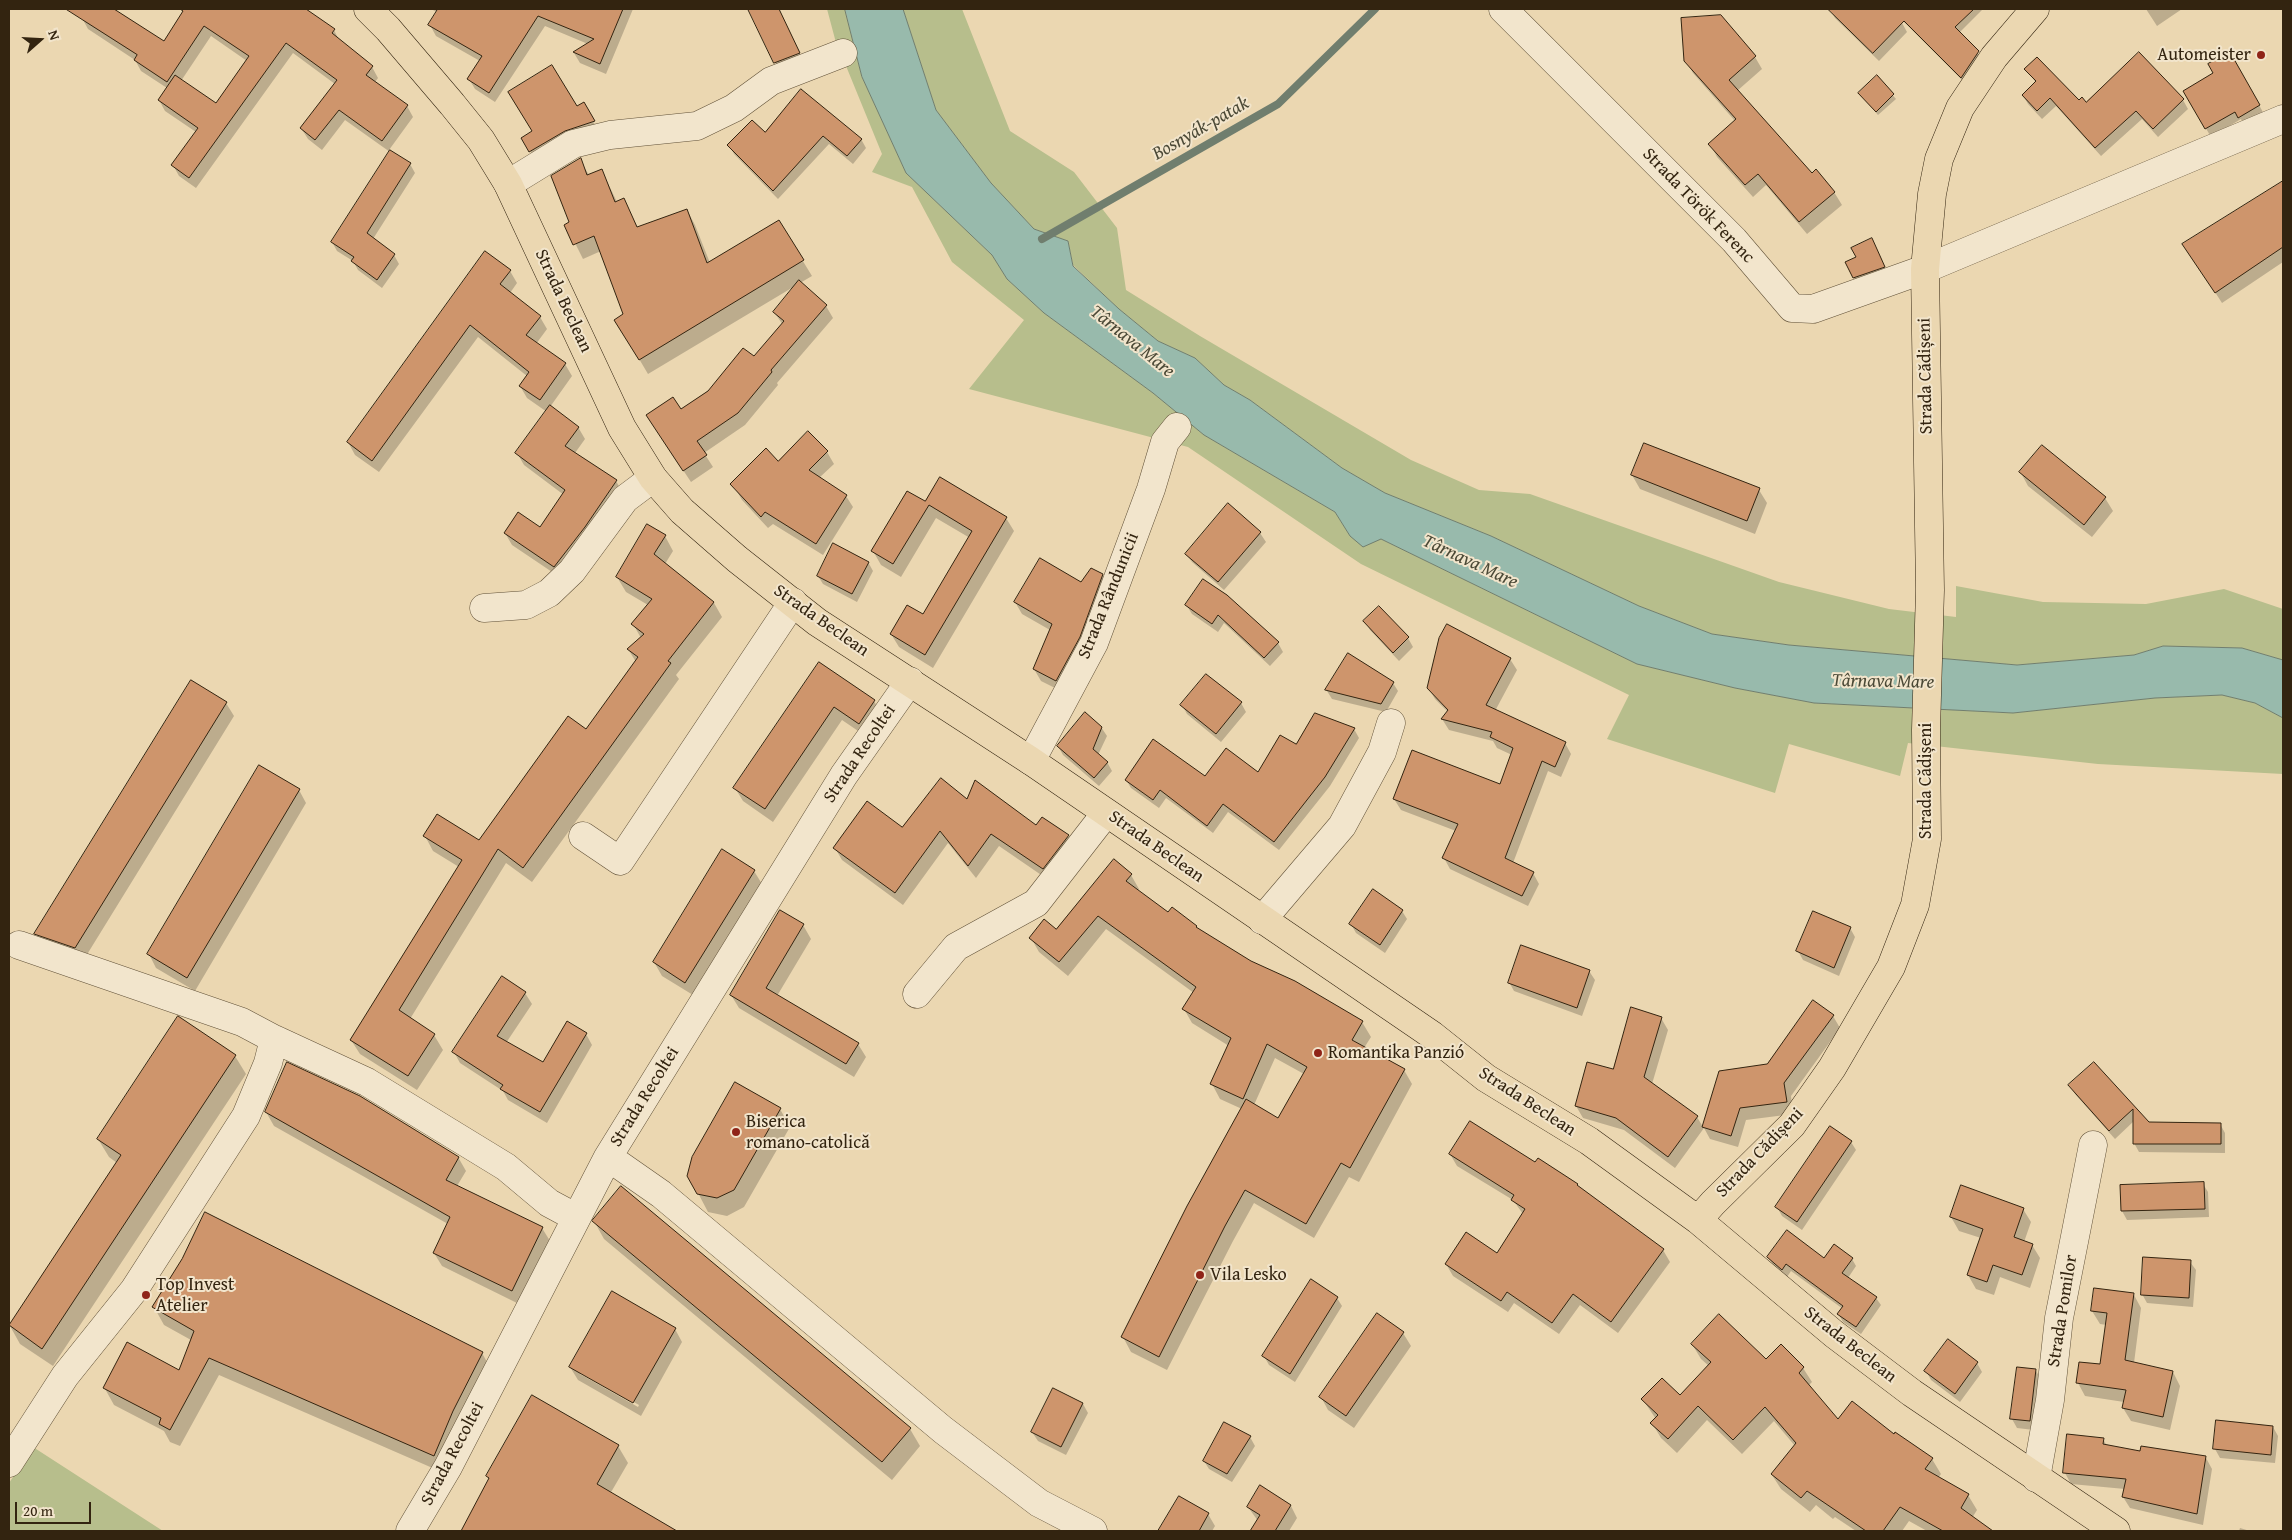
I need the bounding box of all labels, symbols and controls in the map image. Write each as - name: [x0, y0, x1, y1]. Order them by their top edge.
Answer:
- north arrow: [15, 15, 65, 65]
- text: N: [43, 27, 65, 43]
- place label: Automeister: [2157, 44, 2251, 66]
- marker: Automeister: [2255, 49, 2267, 61]
- water label: Bosnyák-patak: [1149, 92, 1253, 166]
- street label: Strada Török Ferenc: [1637, 144, 1759, 268]
- street label: Strada Beclean: [530, 246, 596, 356]
- water label: Târnava Mare: [1085, 301, 1179, 383]
- street label: Strada Cădișeni: [1914, 317, 1938, 435]
- street label: Strada Rândunicii: [1074, 530, 1144, 662]
- water label: Târnava Mare: [1419, 530, 1521, 594]
- street label: Strada Beclean: [769, 580, 873, 662]
- water label: Târnava Mare: [1832, 670, 1934, 694]
- street label: Strada Recoltei: [819, 701, 901, 807]
- street label: Strada Cădișeni: [1915, 723, 1937, 839]
- street label: Strada Beclean: [1104, 806, 1208, 888]
- place label: Romantika Panzió: [1328, 1042, 1464, 1064]
- street label: Strada Recoltei: [606, 1043, 684, 1151]
- marker: Romantika Panzió: [1312, 1047, 1324, 1059]
- street label: Strada Beclean: [1474, 1063, 1580, 1141]
- street label: Strada Cădișeni: [1712, 1104, 1808, 1202]
- place label: Biserica romano-catolică: [746, 1111, 870, 1154]
- marker: Biserica romano-catolică: [730, 1126, 742, 1138]
- street label: Strada Pomilor: [2043, 1253, 2083, 1369]
- place label: Vila Lesko: [1210, 1264, 1287, 1286]
- marker: Vila Lesko: [1194, 1269, 1206, 1281]
- place label: Top Invest Atelier: [156, 1274, 234, 1316]
- marker: Top Invest Atelier: [140, 1289, 152, 1301]
- street label: Strada Beclean: [1799, 1302, 1901, 1388]
- street label: Strada Recoltei: [417, 1399, 489, 1509]
- scale bar: [18, 1492, 94, 1524]
- text: 20 m: [23, 1500, 53, 1521]

